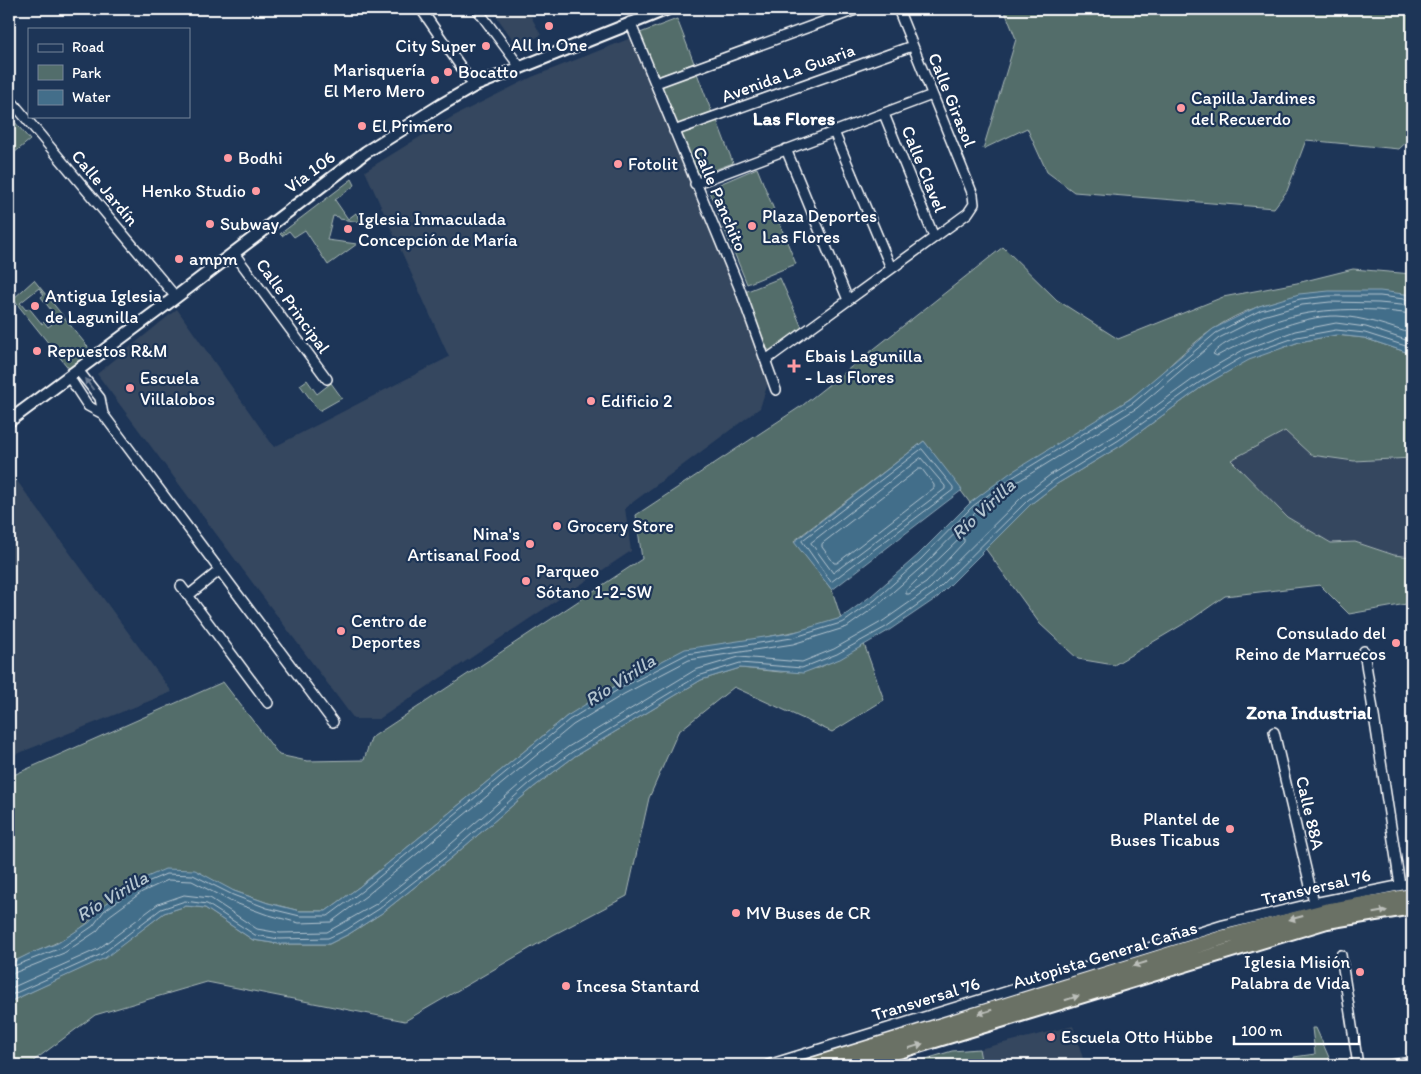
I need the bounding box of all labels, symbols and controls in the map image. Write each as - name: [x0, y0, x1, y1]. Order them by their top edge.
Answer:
- marker: All In One: [543, 20, 555, 32]
- legend: [28, 28, 190, 118]
- place label: All In One: [511, 34, 587, 56]
- place label: City Super: [395, 35, 477, 57]
- text: Road: [72, 38, 105, 56]
- street label: Avenida La Guaria: [718, 39, 858, 107]
- marker: City Super: [480, 40, 492, 52]
- street label: Calle Girasol: [923, 50, 981, 150]
- place label: Marisquería El Mero Mero: [324, 59, 425, 102]
- place label: Bocatto: [458, 61, 518, 83]
- text: Park: [72, 64, 102, 82]
- marker: Bocatto: [442, 66, 454, 78]
- marker: Marisquería El Mero Mero: [429, 74, 441, 86]
- place label: Capilla Jardines del Recuerdo: [1191, 87, 1316, 130]
- text: Water: [72, 88, 111, 106]
- marker: Capilla Jardines del Recuerdo: [1175, 102, 1187, 114]
- district label: Las Flores: [753, 107, 836, 130]
- place label: El Primero: [372, 115, 453, 137]
- marker: El Primero: [356, 120, 368, 132]
- street label: Calle Clavel: [897, 122, 951, 216]
- street label: Calle Panchito: [688, 143, 752, 255]
- street label: Calle Jardín: [67, 145, 143, 231]
- street label: Vía 106: [280, 146, 340, 198]
- place label: Bodhi: [238, 147, 283, 169]
- marker: Bodhi: [222, 152, 234, 164]
- place label: Fotolit: [628, 153, 678, 175]
- marker: Fotolit: [612, 158, 624, 170]
- place label: Henko Studio: [142, 180, 246, 202]
- marker: Henko Studio: [250, 185, 262, 197]
- place label: Plaza Deportes Las Flores: [762, 205, 877, 248]
- place label: Iglesia Inmaculada Concepción de María: [358, 208, 518, 251]
- place label: Subway: [220, 213, 280, 235]
- marker: Subway: [204, 218, 216, 230]
- marker: Plaza Deportes Las Flores: [746, 220, 758, 232]
- marker: Iglesia Inmaculada Concepción de María: [342, 223, 354, 235]
- place label: ampm: [189, 248, 238, 270]
- marker: ampm: [173, 253, 185, 265]
- street label: Calle Principal: [251, 254, 335, 358]
- place label: Antigua Iglesia de Lagunilla: [45, 285, 163, 328]
- marker: Antigua Iglesia de Lagunilla: [29, 300, 41, 312]
- place label: Repuestos R&M: [47, 340, 167, 362]
- marker: Repuestos R&M: [31, 345, 43, 357]
- place label: Ebais Lagunilla - Las Flores: [805, 345, 923, 388]
- marker: Ebais Lagunilla - Las Flores: [787, 359, 801, 373]
- place label: Escuela Villalobos: [140, 367, 215, 410]
- one-way arrow: [84, 377, 94, 391]
- marker: Escuela Villalobos: [124, 382, 136, 394]
- place label: Edificio 2: [601, 390, 673, 412]
- marker: Edificio 2: [585, 395, 597, 407]
- water label: Río Virilla: [946, 473, 1020, 544]
- place label: Grocery Store: [567, 515, 674, 537]
- marker: Grocery Store: [551, 520, 563, 532]
- place label: Nina's Artisanal Food: [408, 523, 520, 566]
- marker: Nina's Artisanal Food: [524, 538, 536, 550]
- place label: Parqueo Sótano 1-2-SW: [536, 560, 652, 603]
- marker: Parqueo Sótano 1-2-SW: [520, 575, 532, 587]
- place label: Centro de Deportes: [351, 610, 427, 653]
- place label: Consulado del Reino de Marruecos: [1235, 622, 1386, 665]
- marker: Centro de Deportes: [335, 625, 347, 637]
- marker: Consulado del Reino de Marruecos: [1390, 637, 1402, 649]
- water label: Río Virilla: [580, 649, 660, 711]
- district label: Zona Industrial: [1246, 701, 1372, 724]
- street label: Calle 88A: [1291, 774, 1329, 852]
- place label: Plantel de Buses Ticabus: [1110, 808, 1220, 851]
- marker: Plantel de Buses Ticabus: [1224, 823, 1236, 835]
- street label: Transversal 76: [1259, 864, 1373, 910]
- water label: Río Virilla: [72, 866, 152, 926]
- place label: MV Buses de CR: [746, 902, 870, 924]
- marker: MV Buses de CR: [730, 907, 742, 919]
- one-way arrow: [1372, 907, 1388, 915]
- one-way arrow: [1288, 915, 1303, 923]
- street label: Autopista General Cañas: [1010, 916, 1200, 994]
- place label: Iglesia Misión Palabra de Vida: [1230, 951, 1351, 994]
- one-way arrow: [1132, 960, 1147, 968]
- marker: Iglesia Misión Palabra de Vida: [1354, 966, 1366, 978]
- street label: Transversal 76: [869, 972, 983, 1026]
- place label: Incesa Stantard: [576, 975, 700, 997]
- marker: Incesa Stantard: [560, 980, 572, 992]
- one-way arrow: [1064, 993, 1079, 1001]
- one-way arrow: [977, 1009, 992, 1016]
- scale bar: [1234, 1014, 1358, 1046]
- text: 100 m: [1241, 1022, 1283, 1040]
- place label: Escuela Otto Hübbe: [1061, 1026, 1213, 1048]
- marker: Escuela Otto Hübbe: [1045, 1031, 1057, 1043]
- one-way arrow: [909, 1041, 924, 1049]

